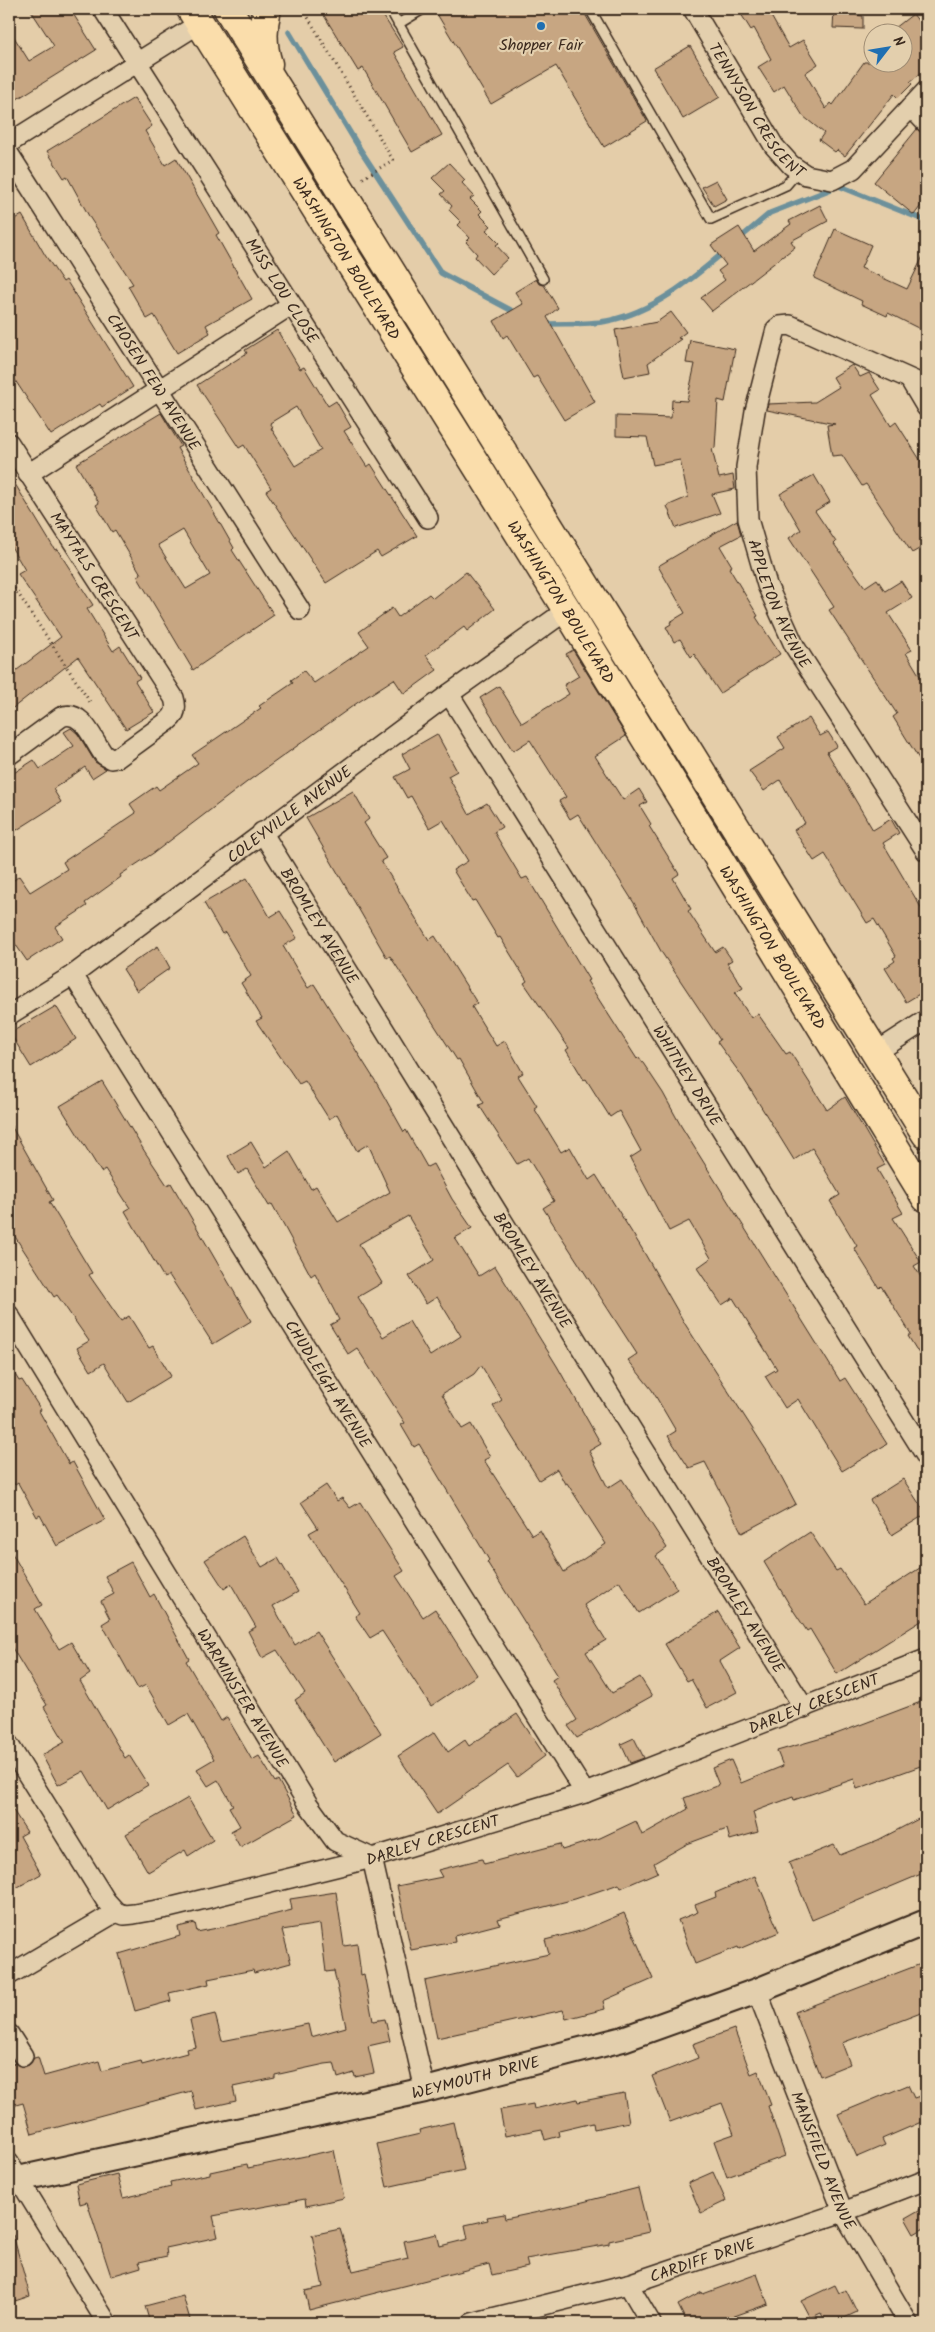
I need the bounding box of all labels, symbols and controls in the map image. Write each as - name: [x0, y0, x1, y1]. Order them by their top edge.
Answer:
- marker: Shopper Fair: [535, 20, 547, 32]
- north arrow: [862, 22, 912, 72]
- text: N: [887, 32, 910, 51]
- place label: Shopper Fair: [499, 33, 584, 58]
- street label: TENNYSON CRESCENT: [701, 38, 811, 186]
- street label: WASHINGTON BOULEVARD: [285, 173, 406, 346]
- street label: MISS LOU CLOSE: [238, 233, 325, 350]
- street label: CHOSEN FEW AVENUE: [100, 309, 207, 457]
- street label: MAYTALS CRESCENT: [43, 507, 145, 647]
- street label: WASHINGTON BOULEVARD: [500, 516, 620, 689]
- street label: APPLETON AVENUE: [740, 536, 817, 674]
- street label: COLEYVILLE AVENUE: [222, 759, 358, 870]
- street label: WASHINGTON BOULEVARD: [712, 861, 831, 1035]
- street label: BROMLEY AVENUE: [273, 863, 365, 990]
- street label: WHITNEY DRIVE: [645, 1021, 728, 1132]
- street label: BROMLEY AVENUE: [486, 1208, 578, 1334]
- street label: CHUDLEIGH AVENUE: [278, 1315, 378, 1454]
- street label: BROMLEY AVENUE: [699, 1552, 791, 1679]
- street label: WARMINSTER AVENUE: [190, 1624, 295, 1774]
- street label: DARLEY CRESCENT: [745, 1667, 884, 1742]
- street label: DARLEY CRESCENT: [364, 1808, 504, 1873]
- street label: WEYMOUTH DRIVE: [409, 2050, 543, 2107]
- street label: MANSFIELD AVENUE: [783, 2088, 862, 2236]
- street label: CARDIFF DRIVE: [647, 2231, 759, 2290]

